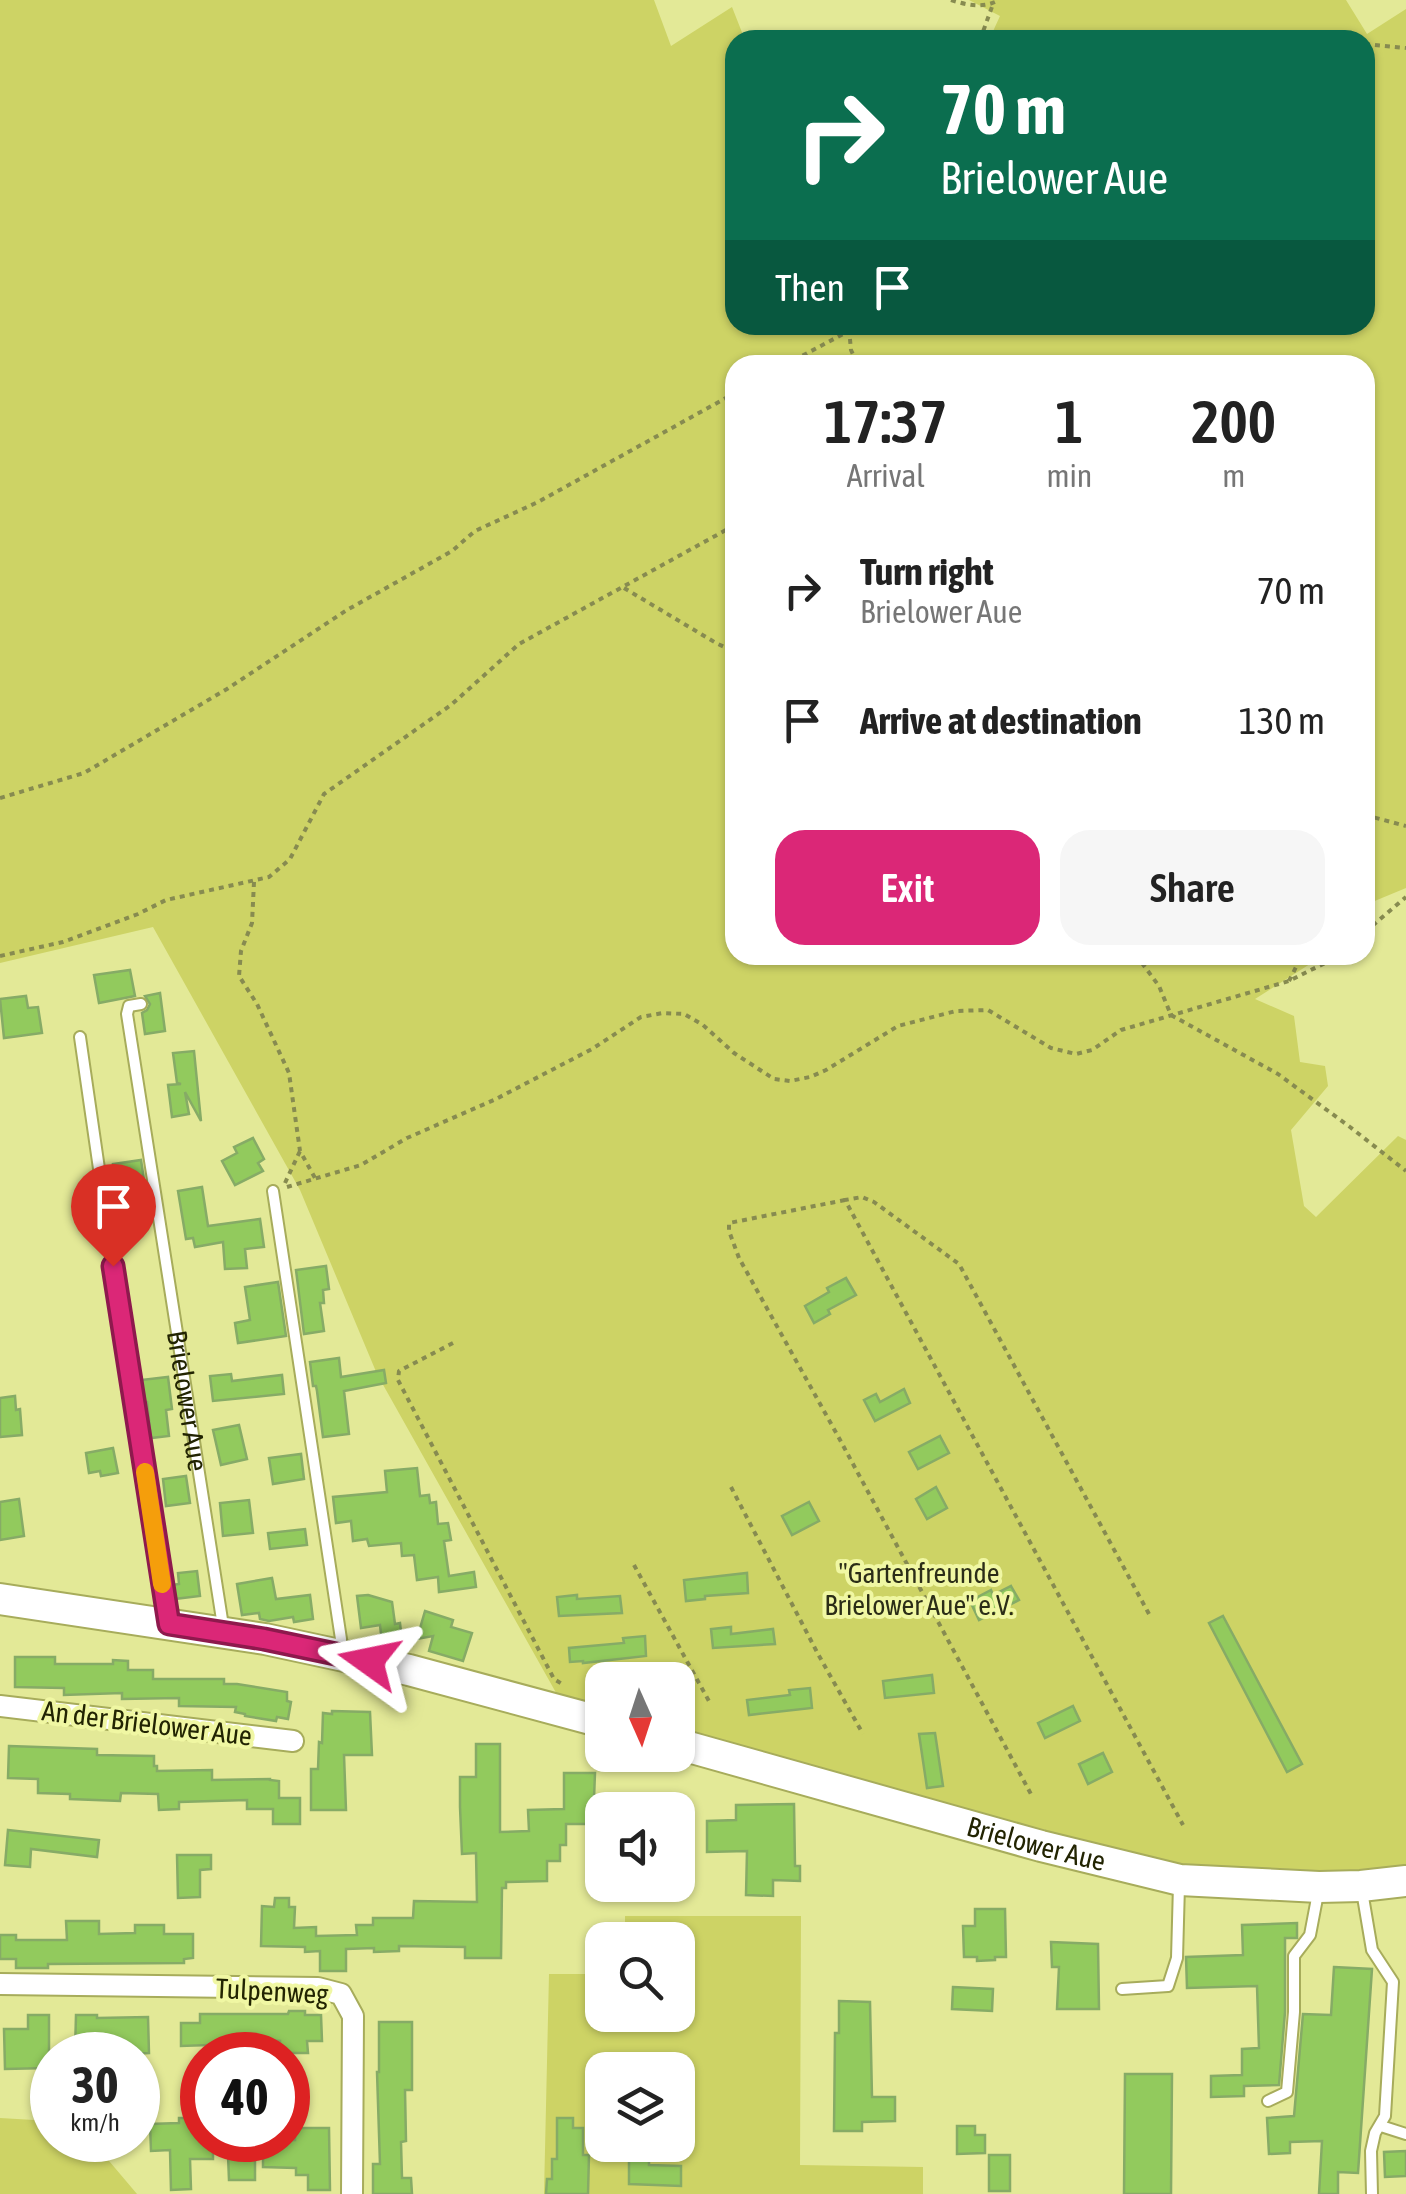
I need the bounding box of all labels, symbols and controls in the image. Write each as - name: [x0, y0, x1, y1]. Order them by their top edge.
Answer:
- text: 70 m: [940, 69, 1066, 149]
- icon: right: [775, 70, 905, 200]
- text: Brielower Aue: [940, 152, 1168, 204]
- icon: arrive: [865, 260, 920, 315]
- text: Then: [775, 266, 845, 309]
- text: 17:37: [824, 387, 947, 456]
- text: 1: [1055, 387, 1084, 456]
- text: 200: [1191, 387, 1276, 456]
- text: Arrival: [847, 457, 925, 494]
- text: min: [1046, 457, 1092, 494]
- text: m: [1222, 457, 1245, 494]
- text: Turn right: [860, 550, 994, 593]
- icon: right: [775, 563, 830, 618]
- text: 70 m: [1257, 569, 1325, 612]
- text: Brielower Aue: [860, 593, 1022, 630]
- icon: arrive: [775, 693, 830, 748]
- text: Arrive at destination: [860, 699, 1142, 742]
- text: 130 m: [1239, 699, 1325, 742]
- button: Exit: [775, 830, 1040, 945]
- button: Share: [1060, 830, 1325, 945]
- pin: [71, 1164, 156, 1267]
- icon: arrive: [86, 1179, 141, 1234]
- street label: Brielower Aue: [161, 1328, 214, 1473]
- park label: "Gartenfreunde Brielower Aue" e.V.: [824, 1557, 1014, 1621]
- position arrow: [317, 1609, 421, 1713]
- north arrow: [585, 1662, 695, 1772]
- map controls: [585, 1662, 695, 2162]
- street label: An der Brielower Aue: [40, 1694, 254, 1752]
- button: sound: [585, 1792, 695, 1902]
- street label: Brielower Aue: [963, 1810, 1109, 1877]
- button: search: [585, 1922, 695, 2032]
- street label: Tulpenweg: [215, 1972, 329, 2010]
- speed limit sign: 40: [180, 2032, 310, 2162]
- button: layers: [585, 2052, 695, 2162]
- text: 30: [71, 2056, 118, 2114]
- text: km/h: [70, 2108, 120, 2136]

